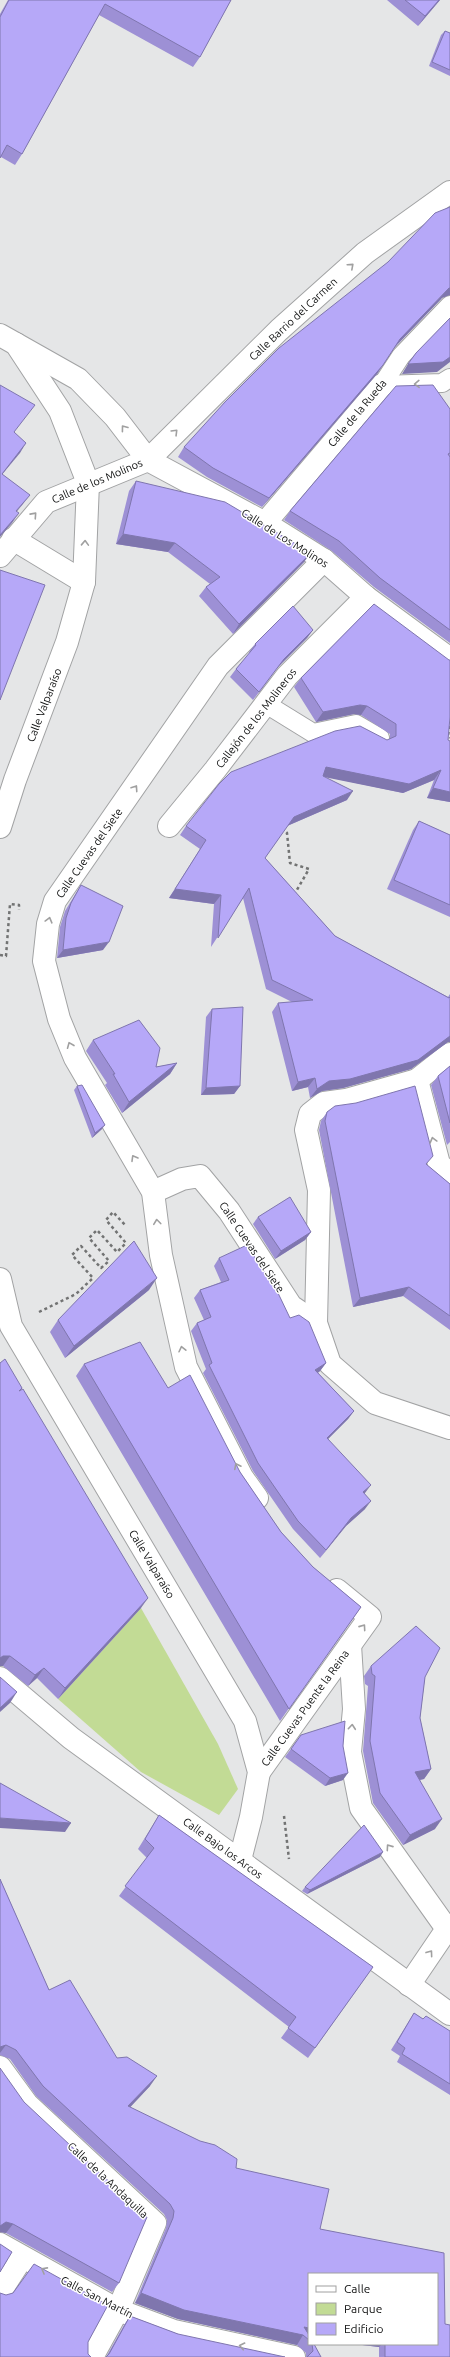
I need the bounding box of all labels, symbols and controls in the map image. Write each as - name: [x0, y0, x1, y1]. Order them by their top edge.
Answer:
- one-way arrow: [346, 263, 354, 270]
- street label: Calle Barrio del Carmen: [247, 275, 339, 363]
- street label: Calle de la Rueda: [325, 377, 389, 449]
- one-way arrow: [414, 379, 420, 388]
- one-way arrow: [122, 426, 129, 433]
- one-way arrow: [170, 429, 178, 437]
- street label: Calle de los Molinos: [50, 456, 144, 506]
- street label: Calle de Los Molinos: [239, 506, 331, 570]
- one-way arrow: [29, 513, 36, 520]
- one-way arrow: [81, 540, 90, 546]
- street label: Calle Valparaíso: [24, 666, 64, 744]
- street label: Callejón de los Molineros: [213, 666, 299, 770]
- one-way arrow: [130, 785, 138, 792]
- street label: Calle Cuevas del Siete: [53, 806, 125, 900]
- one-way arrow: [45, 916, 53, 923]
- one-way arrow: [66, 1042, 74, 1049]
- one-way arrow: [429, 1137, 438, 1144]
- one-way arrow: [131, 1155, 138, 1162]
- street label: Calle Cuevas del Siete: [217, 1199, 287, 1295]
- one-way arrow: [153, 1219, 162, 1225]
- one-way arrow: [179, 1346, 187, 1352]
- one-way arrow: [234, 1463, 242, 1471]
- street label: Calle Valparaíso: [127, 1528, 177, 1600]
- one-way arrow: [358, 1624, 365, 1631]
- street label: Calle Cuevas Puente la Reina: [259, 1648, 351, 1768]
- one-way arrow: [348, 1724, 357, 1730]
- street label: Calle Bajo los Arcos: [181, 1815, 265, 1881]
- one-way arrow: [386, 1844, 394, 1851]
- one-way arrow: [425, 1950, 433, 1957]
- street label: Calle de la Andaquilla: [65, 2140, 151, 2220]
- one-way arrow: [41, 2267, 48, 2274]
- legend: [308, 2273, 438, 2345]
- street label: Calle San Martín: [59, 2274, 135, 2320]
- text: Calle: [344, 2282, 370, 2295]
- text: Parque: [344, 2302, 382, 2315]
- text: Edificio: [344, 2322, 384, 2335]
- one-way arrow: [239, 2342, 246, 2350]

